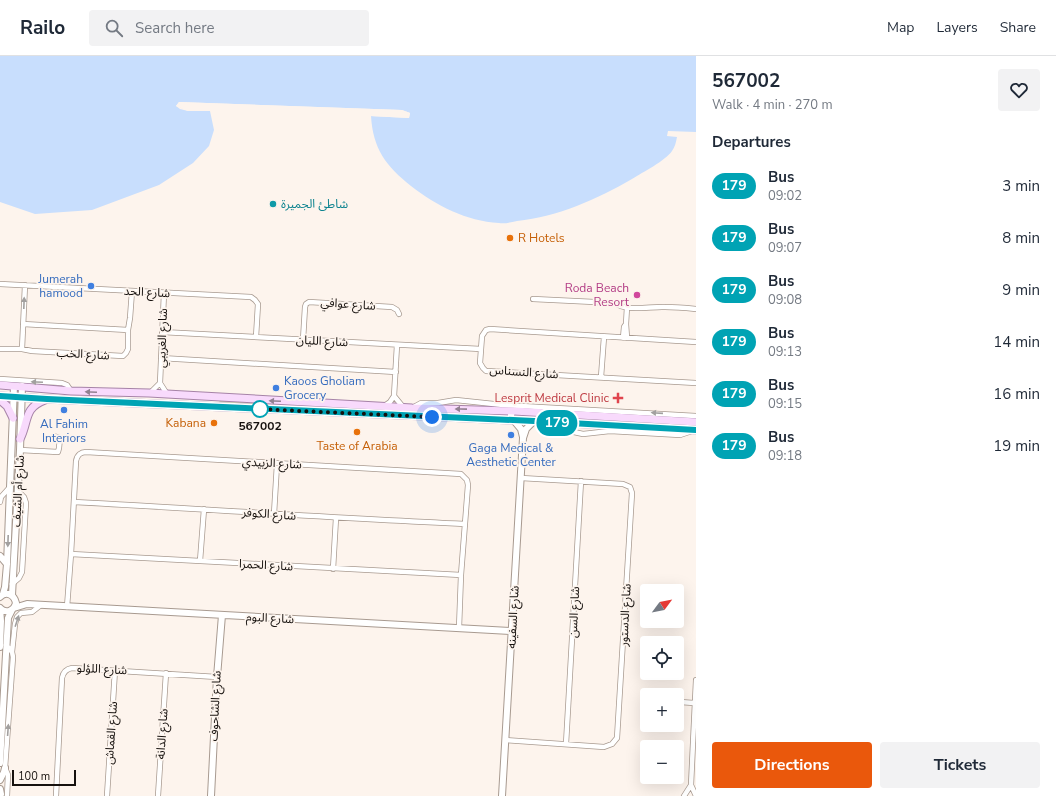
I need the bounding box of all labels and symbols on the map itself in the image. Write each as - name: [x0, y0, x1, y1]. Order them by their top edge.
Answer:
- place label: شاطئ الجميرة: [281, 196, 348, 212]
- marker: شاطئ الجميرة: [268, 199, 278, 209]
- place label: R Hotels: [518, 230, 565, 246]
- marker: R Hotels: [505, 233, 515, 243]
- place label: Jumerah hamood: [37, 271, 83, 301]
- place label: Roda Beach Resort: [565, 280, 630, 310]
- marker: Jumerah hamood: [86, 281, 96, 291]
- street label: شارع الحد: [123, 283, 171, 302]
- marker: Roda Beach Resort: [632, 290, 642, 300]
- street label: شارع عوافي: [320, 294, 376, 316]
- one-way arrow: [21, 296, 27, 309]
- street label: شارع الغريبي: [153, 308, 173, 368]
- street label: شارع الليان: [295, 332, 349, 351]
- street label: شارع الخب: [56, 345, 110, 364]
- street label: شارع النسناس: [489, 362, 559, 383]
- place label: Kaoos Gholiam Grocery: [284, 373, 365, 403]
- one-way arrow: [31, 378, 43, 385]
- marker: Kaoos Gholiam Grocery: [271, 383, 281, 393]
- one-way arrow: [84, 389, 97, 395]
- place label: Lesprit Medical Clinic: [495, 390, 609, 406]
- marker: Lesprit Medical Clinic: [612, 392, 624, 404]
- one-way arrow: [269, 397, 281, 404]
- marker: 567002: [251, 400, 269, 418]
- marker: Al Fahim Interiors: [59, 405, 69, 415]
- one-way arrow: [454, 406, 467, 412]
- your location: [422, 407, 442, 427]
- line badge: 179: [534, 410, 580, 436]
- one-way arrow: [650, 410, 663, 416]
- place label: Kabana: [166, 415, 206, 431]
- place label: Al Fahim Interiors: [40, 416, 88, 446]
- marker: Kabana: [209, 418, 219, 428]
- place label: 567002: [238, 418, 282, 434]
- marker: Taste of Arabia: [352, 427, 362, 437]
- marker: Gaga Medical & Aesthetic Center: [506, 430, 516, 440]
- place label: Taste of Arabia: [316, 438, 398, 454]
- place label: Gaga Medical & Aesthetic Center: [466, 440, 556, 470]
- street label: شارع الزبيدي: [241, 453, 302, 474]
- street label: شارع أم الشيف: [8, 455, 29, 527]
- street label: شارع الكوفر: [240, 504, 297, 525]
- one-way arrow: [5, 535, 11, 548]
- street label: شارع الحمرا: [238, 556, 294, 575]
- street label: شارع الدستور: [615, 583, 636, 648]
- north arrow: [640, 584, 684, 628]
- street label: شارع السفينه: [503, 585, 524, 649]
- street label: شارع السن: [565, 586, 584, 638]
- street label: شارع البوم: [246, 609, 294, 628]
- one-way arrow: [14, 615, 20, 627]
- street label: شارع اللؤلو: [76, 660, 128, 679]
- street label: شارع الشاحوف: [205, 670, 226, 742]
- street label: شارع القماش: [101, 701, 122, 765]
- street label: شارع الدانة: [152, 708, 173, 760]
- one-way arrow: [4, 724, 11, 736]
- scale bar: [12, 768, 76, 787]

